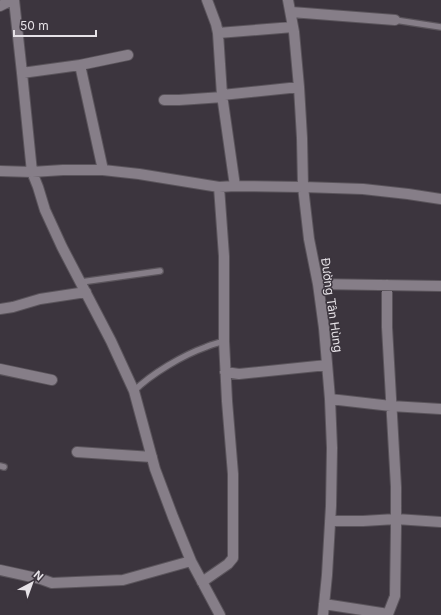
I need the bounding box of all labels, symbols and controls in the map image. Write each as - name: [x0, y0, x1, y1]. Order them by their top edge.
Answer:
- scale bar: [14, 12, 96, 38]
- text: 50 m: [20, 18, 49, 33]
- street label: Đường Tân Hùng: [318, 257, 346, 353]
- north arrow: [12, 563, 52, 603]
- text: N: [31, 567, 46, 583]

